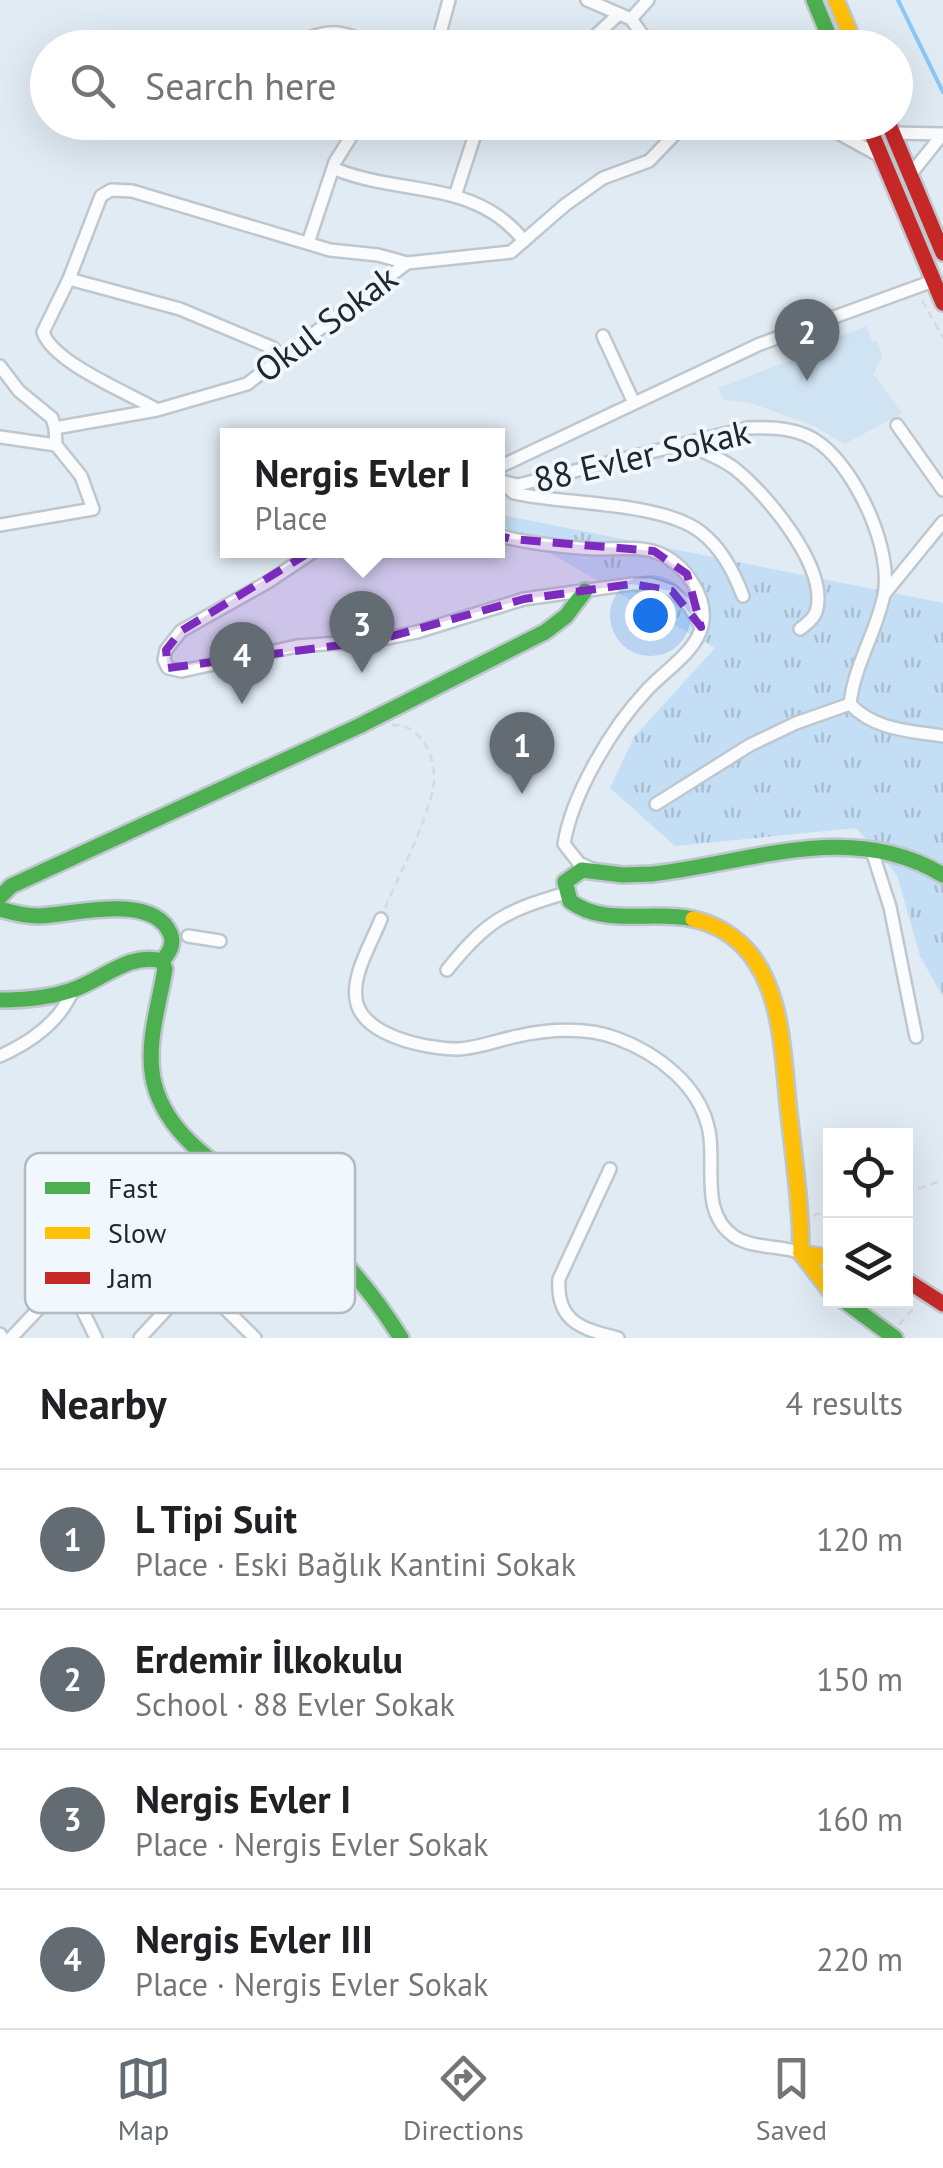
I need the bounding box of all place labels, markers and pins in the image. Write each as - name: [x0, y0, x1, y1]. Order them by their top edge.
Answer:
- pin: 2: [774, 298, 840, 381]
- pin: 3: [330, 590, 394, 673]
- pin: 4: [210, 622, 274, 704]
- pin: 1: [490, 712, 554, 794]

